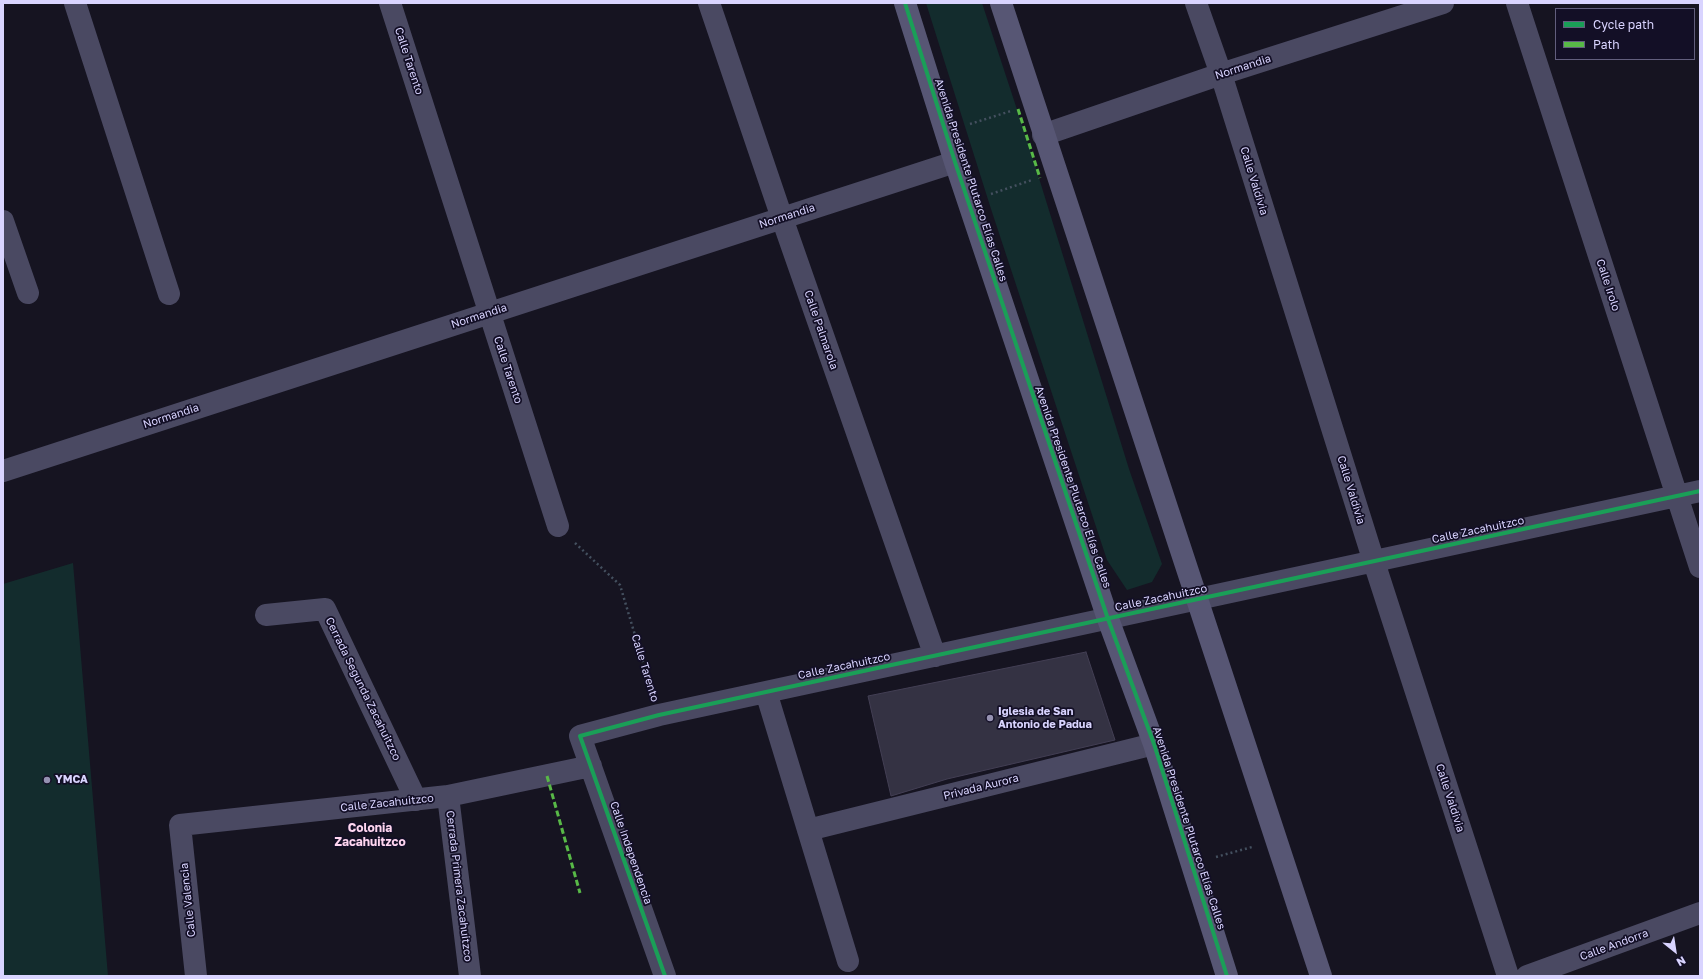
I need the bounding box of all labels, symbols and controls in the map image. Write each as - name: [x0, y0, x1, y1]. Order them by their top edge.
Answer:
- legend: [1555, 8, 1695, 60]
- text: Cycle path: [1593, 17, 1654, 32]
- street label: Calle Tarento: [392, 26, 426, 96]
- text: Path: [1593, 37, 1620, 52]
- street label: Normandia: [1213, 52, 1273, 82]
- street label: Avenida Presidente Plutarco Elías Calles: [932, 77, 1010, 283]
- street label: Calle Valdivia: [1237, 145, 1271, 217]
- street label: Normandia: [757, 201, 817, 231]
- street label: Calle Irolo: [1593, 257, 1623, 313]
- street label: Calle Palmarola: [801, 289, 841, 371]
- street label: Normandia: [449, 301, 509, 331]
- street label: Calle Tarento: [491, 335, 525, 405]
- street label: Avenida Presidente Plutarco Elías Calles: [1032, 384, 1114, 590]
- street label: Normandia: [141, 401, 201, 431]
- street label: Calle Valdivia: [1334, 454, 1368, 526]
- street label: Calle Zacahuitzco: [1431, 514, 1525, 546]
- street label: Calle Zacahuitzco: [1114, 582, 1208, 614]
- street label: Cerrada Segunda Zacahuitzco: [322, 615, 404, 763]
- street label: Calle Tarento: [628, 633, 662, 703]
- street label: Calle Zacahuitzco: [797, 650, 891, 682]
- place label: Iglesia de San Antonio de Padua: [998, 705, 1092, 731]
- marker: Iglesia de San Antonio de Padua: [985, 713, 995, 723]
- street label: Avenida Presidente Plutarco Elías Calles: [1150, 725, 1228, 931]
- street label: Calle Valdivia: [1433, 762, 1467, 834]
- street label: Privada Aurora: [942, 771, 1020, 803]
- place label: YMCA: [55, 773, 88, 787]
- marker: YMCA: [42, 775, 52, 785]
- street label: Calle Zacahuitzco: [340, 792, 434, 814]
- street label: Calle Independencia: [607, 800, 655, 906]
- street label: Cerrada Primera Zacahuitzco: [443, 810, 475, 962]
- district label: Colonia Zacahuitzco: [334, 821, 406, 849]
- street label: Calle Valencia: [178, 862, 198, 938]
- street label: Calle Andorra: [1578, 926, 1650, 964]
- north arrow: [1655, 931, 1695, 971]
- text: N: [1674, 954, 1688, 970]

